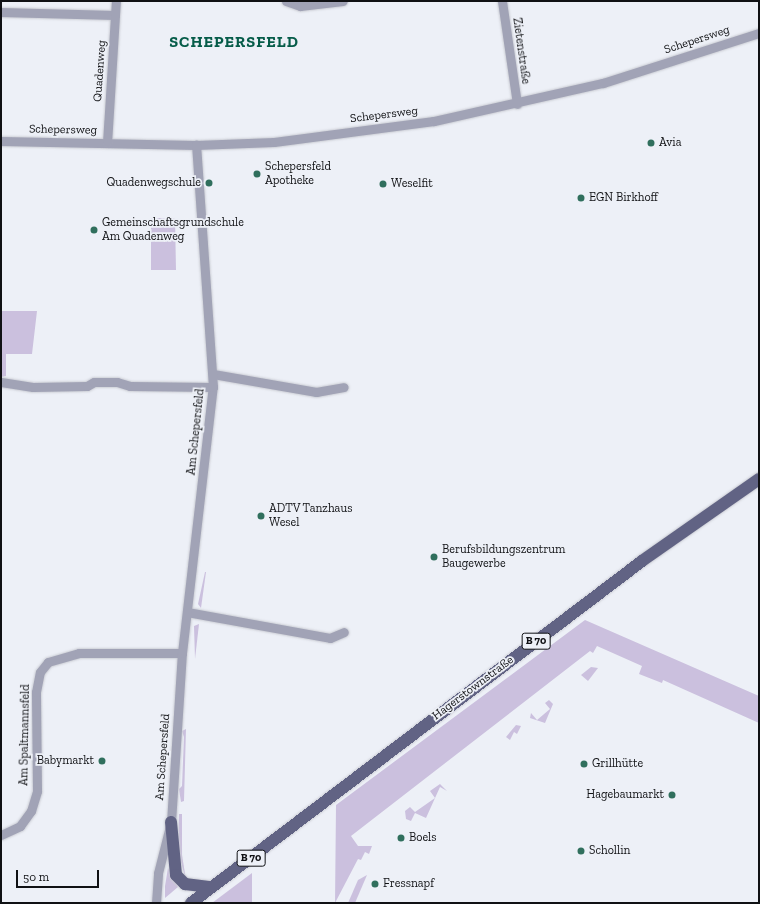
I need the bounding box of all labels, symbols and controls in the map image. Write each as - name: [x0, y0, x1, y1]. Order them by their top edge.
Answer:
- street label: Zietenstraße: [509, 17, 533, 85]
- street label: Schepersweg: [662, 23, 732, 57]
- district label: SCHEPERSFELD: [169, 32, 299, 52]
- street label: Quadenweg: [91, 40, 109, 102]
- street label: Schepersweg: [349, 104, 419, 126]
- street label: Schepersweg: [29, 122, 97, 138]
- place label: Avia: [659, 136, 681, 150]
- marker: Avia: [646, 138, 656, 148]
- place label: Schepersfeld Apotheke: [265, 160, 331, 188]
- marker: Schepersfeld Apotheke: [252, 169, 262, 179]
- place label: Quadenwegschule: [106, 176, 201, 190]
- place label: Weselfit: [391, 177, 433, 191]
- marker: Quadenwegschule: [204, 178, 214, 188]
- marker: Weselfit: [378, 179, 388, 189]
- place label: EGN Birkhoff: [589, 191, 658, 205]
- marker: EGN Birkhoff: [576, 193, 586, 203]
- place label: Gemeinschaftsgrundschule Am Quadenweg: [102, 216, 244, 244]
- marker: Gemeinschaftsgrundschule Am Quadenweg: [89, 225, 99, 235]
- street label: Am Schepersfeld: [184, 388, 208, 476]
- place label: ADTV Tanzhaus Wesel: [269, 502, 353, 530]
- marker: ADTV Tanzhaus Wesel: [256, 511, 266, 521]
- place label: Berufsbildungszentrum Baugewerbe: [442, 543, 565, 571]
- marker: Berufsbildungszentrum Baugewerbe: [429, 552, 439, 562]
- road number: B 70: [521, 632, 551, 650]
- street label: Hagerstownstraße: [430, 653, 516, 723]
- street label: Am Spaltmannsfeld: [17, 684, 33, 786]
- street label: Am Schepersfeld: [153, 713, 173, 801]
- place label: Babymarkt: [37, 754, 94, 768]
- marker: Babymarkt: [97, 756, 107, 766]
- place label: Grillhütte: [592, 757, 643, 771]
- marker: Grillhütte: [579, 759, 589, 769]
- place label: Hagebaumarkt: [586, 788, 664, 802]
- marker: Hagebaumarkt: [667, 790, 677, 800]
- place label: Boels: [409, 831, 436, 845]
- marker: Boels: [396, 833, 406, 843]
- place label: Schollin: [589, 844, 630, 858]
- marker: Schollin: [576, 846, 586, 856]
- road number: B 70: [236, 849, 266, 867]
- scale bar: [18, 862, 101, 888]
- text: 50 m: [23, 870, 49, 884]
- place label: Fressnapf: [383, 877, 434, 891]
- marker: Fressnapf: [370, 879, 380, 889]

